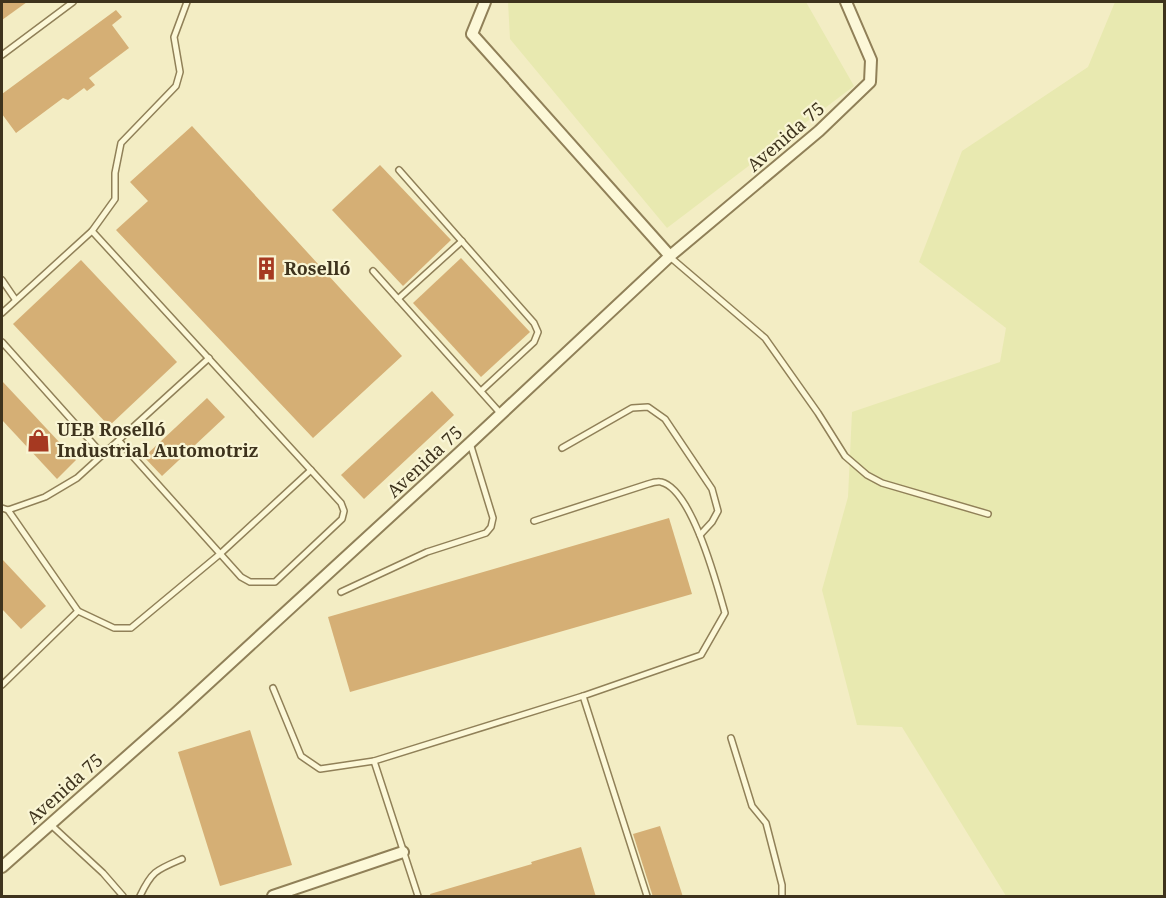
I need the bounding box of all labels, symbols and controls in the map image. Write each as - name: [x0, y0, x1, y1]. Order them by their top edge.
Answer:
- street label: Avenida 75: [742, 96, 829, 176]
- building icon: Roselló: [253, 256, 279, 282]
- place label: Roselló: [284, 256, 351, 280]
- place label: UEB Roselló Industrial Automotriz: [57, 417, 258, 462]
- street label: Avenida 75: [381, 420, 467, 502]
- shop icon: UEB Roselló Industrial Automotriz: [26, 427, 52, 453]
- street label: Avenida 75: [21, 748, 108, 829]

